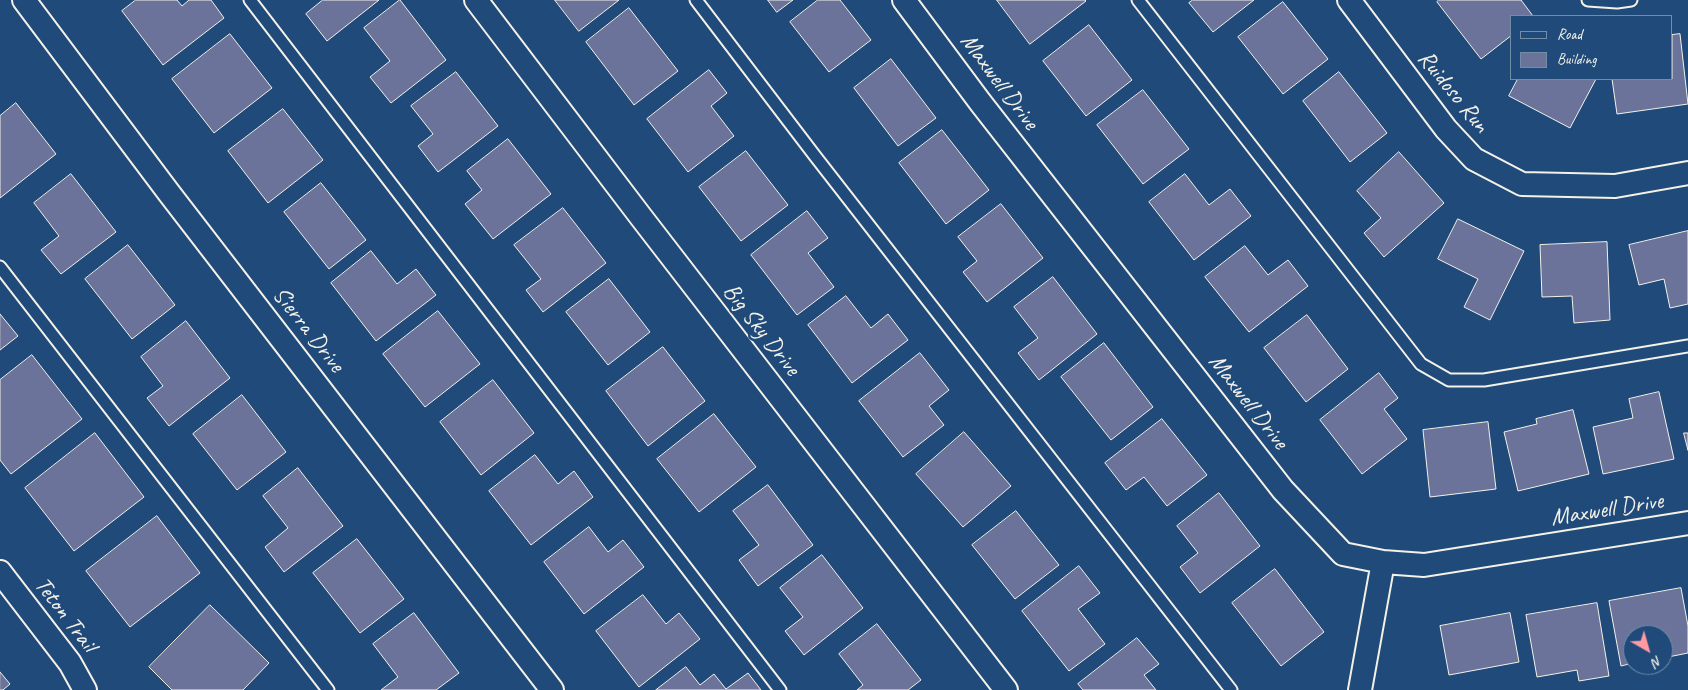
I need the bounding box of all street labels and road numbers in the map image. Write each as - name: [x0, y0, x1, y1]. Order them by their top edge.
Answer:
- street label: Maxwell Drive: [953, 28, 1045, 136]
- street label: Ruidoso Run: [1411, 45, 1495, 139]
- street label: Big Sky Drive: [716, 278, 806, 382]
- street label: Sierra Drive: [266, 282, 350, 378]
- street label: Maxwell Drive: [1202, 349, 1294, 455]
- street label: Maxwell Drive: [1549, 487, 1665, 533]
- street label: Teton Trail: [28, 572, 102, 658]

